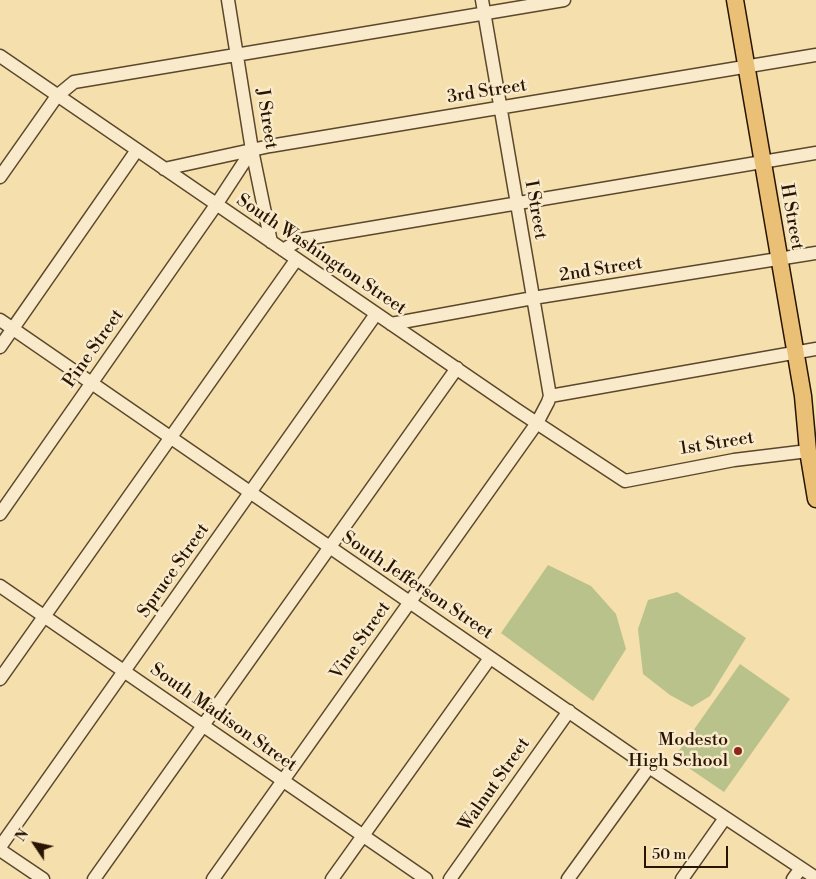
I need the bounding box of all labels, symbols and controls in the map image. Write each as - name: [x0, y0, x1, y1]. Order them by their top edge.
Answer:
- street label: 3rd Street: [446, 75, 528, 109]
- street label: J Street: [251, 87, 281, 151]
- street label: I Street: [519, 179, 551, 241]
- street label: H Street: [775, 182, 807, 252]
- street label: South Washington Street: [232, 190, 410, 320]
- street label: 2nd Street: [558, 253, 644, 287]
- street label: Pine Street: [59, 306, 129, 392]
- street label: 1st Street: [678, 427, 756, 461]
- street label: Spruce Street: [134, 520, 214, 622]
- street label: South Jefferson Street: [337, 527, 497, 645]
- street label: Vine Street: [326, 598, 396, 684]
- street label: South Madison Street: [145, 659, 301, 777]
- place label: Modesto High School: [628, 730, 728, 772]
- street label: Walnut Street: [455, 734, 535, 836]
- marker: Modesto High School: [732, 745, 744, 757]
- north arrow: [10, 819, 60, 869]
- text: N: [12, 826, 33, 845]
- scale bar: [646, 836, 730, 868]
- text: 50 m: [652, 845, 686, 864]

